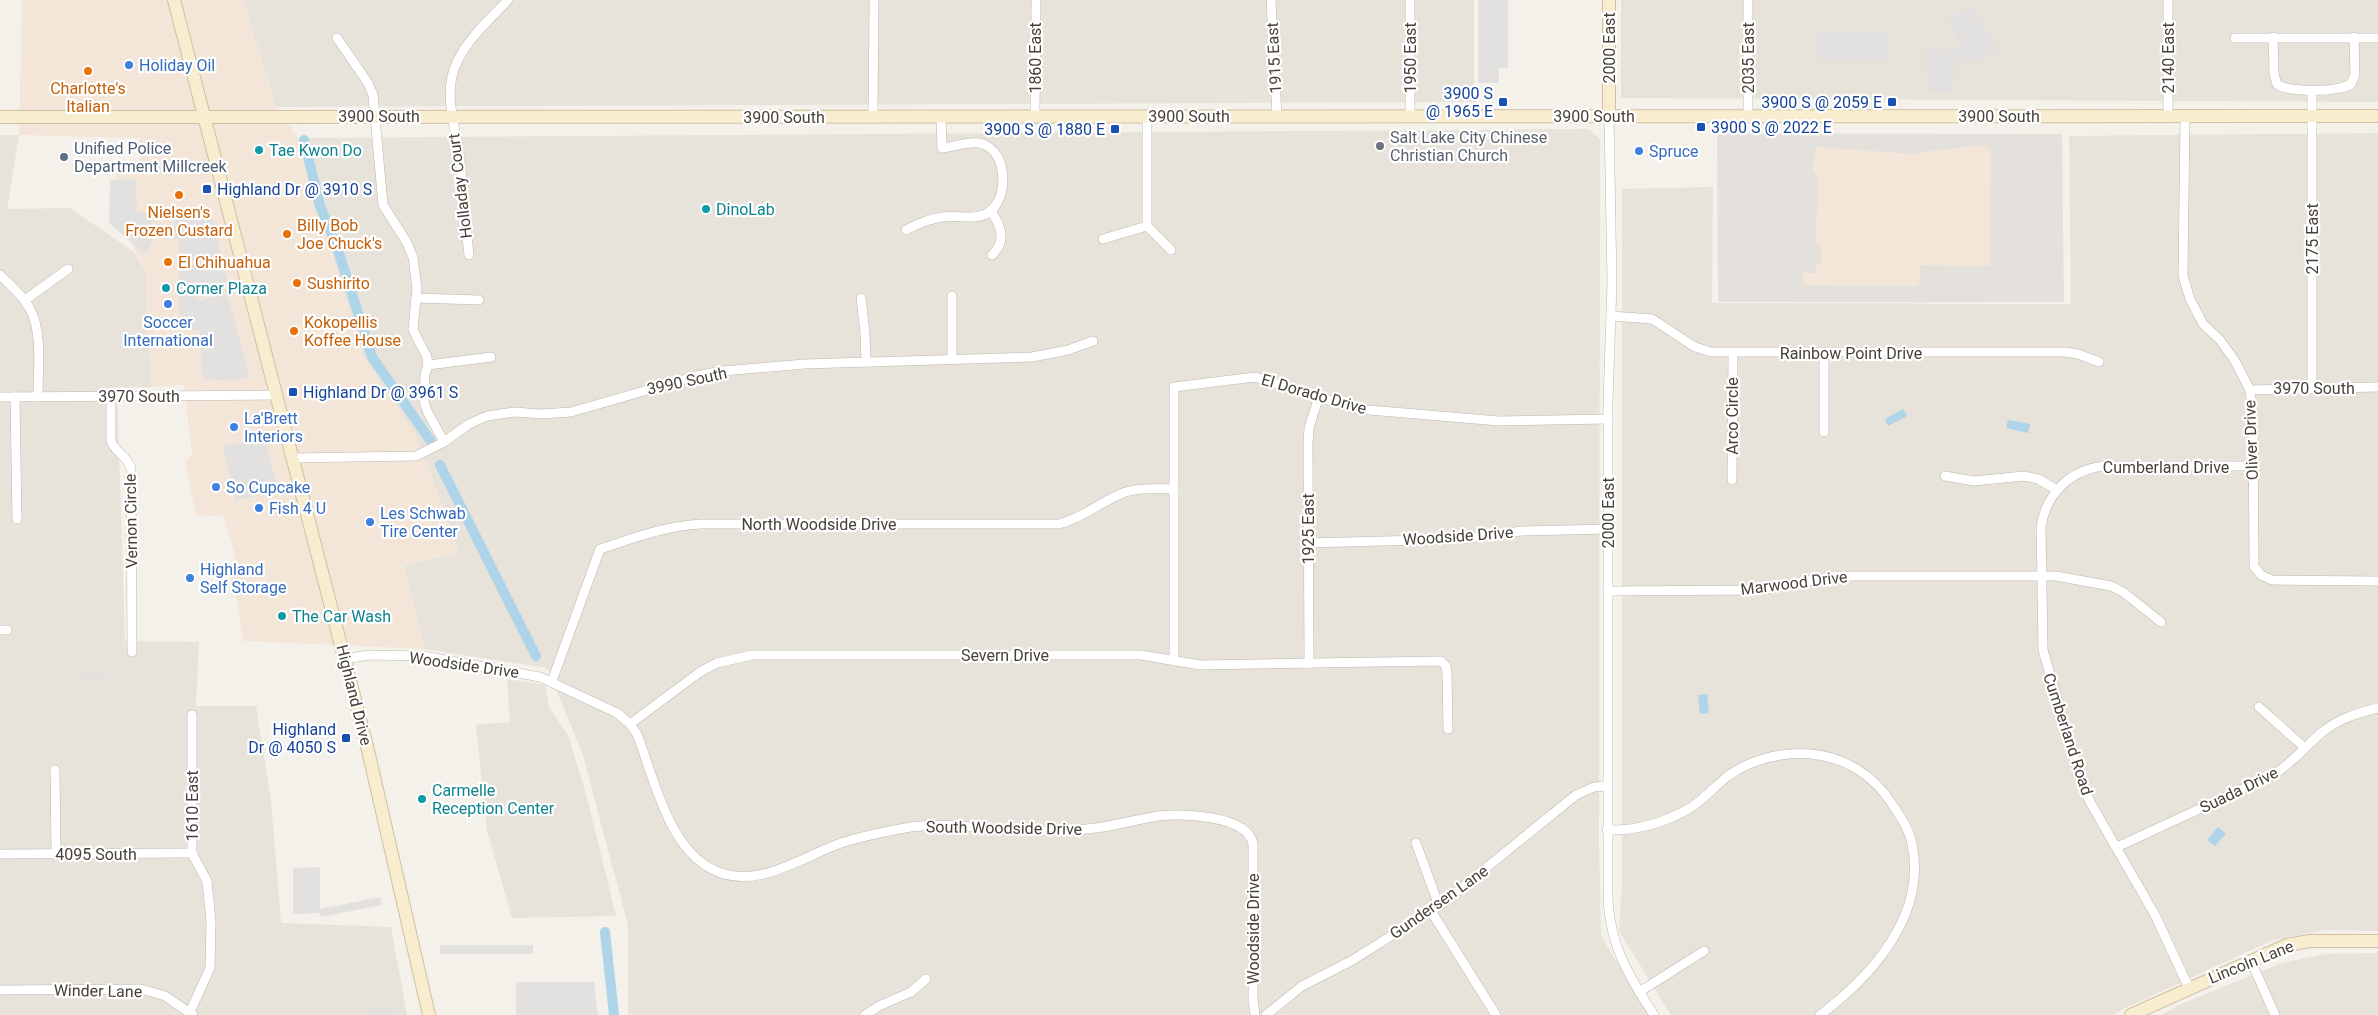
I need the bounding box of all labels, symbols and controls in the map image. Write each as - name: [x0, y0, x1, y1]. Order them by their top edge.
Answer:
- street label: 2000 East: [1600, 12, 1619, 84]
- street label: 1860 East: [1026, 22, 1045, 94]
- street label: 1915 East: [1263, 22, 1285, 94]
- street label: 1950 East: [1401, 22, 1420, 94]
- street label: 2035 East: [1739, 22, 1758, 94]
- street label: 2140 East: [2159, 22, 2178, 94]
- place label: Holiday Oil: [139, 56, 215, 75]
- marker: Holiday Oil: [123, 59, 135, 71]
- marker: Charlotte's Italian: [82, 65, 94, 77]
- place label: Charlotte's Italian: [50, 79, 126, 116]
- place label: 3900 S @ 1965 E: [1426, 84, 1493, 121]
- place label: 3900 S @ 2059 E: [1761, 93, 1882, 112]
- marker: 3900 S @ 1965 E: [1497, 96, 1509, 108]
- marker: 3900 S @ 2059 E: [1886, 96, 1898, 108]
- street label: 3900 South: [338, 107, 420, 126]
- street label: 3900 South: [1148, 107, 1230, 126]
- street label: 3900 South: [1553, 107, 1635, 126]
- street label: 3900 South: [1958, 107, 2040, 126]
- street label: 3900 South: [743, 108, 825, 127]
- place label: 3900 S @ 2022 E: [1711, 118, 1832, 137]
- place label: 3900 S @ 1880 E: [984, 120, 1105, 139]
- marker: 3900 S @ 2022 E: [1695, 121, 1707, 133]
- marker: 3900 S @ 1880 E: [1109, 123, 1121, 135]
- place label: Salt Lake City Chinese Christian Church: [1390, 128, 1547, 165]
- street label: Holladay Court: [444, 132, 476, 240]
- place label: Unified Police Department Millcreek: [74, 139, 228, 176]
- marker: Salt Lake City Chinese Christian Church: [1374, 140, 1386, 152]
- place label: Tae Kwon Do: [269, 141, 362, 160]
- place label: Spruce: [1649, 142, 1699, 161]
- marker: Tae Kwon Do: [253, 144, 265, 156]
- marker: Spruce: [1633, 145, 1645, 157]
- marker: Unified Police Department Millcreek: [58, 151, 70, 163]
- place label: Highland Dr @ 3910 S: [217, 180, 372, 199]
- marker: Highland Dr @ 3910 S: [201, 183, 213, 195]
- marker: Nielsen's Frozen Custard: [173, 189, 185, 201]
- place label: DinoLab: [716, 200, 775, 219]
- place label: Nielsen's Frozen Custard: [125, 203, 233, 240]
- marker: DinoLab: [700, 203, 712, 215]
- street label: 2175 East: [2303, 203, 2322, 275]
- place label: Billy Bob Joe Chuck's: [297, 216, 382, 253]
- marker: Billy Bob Joe Chuck's: [281, 228, 293, 240]
- place label: El Chihuahua: [178, 253, 271, 272]
- marker: El Chihuahua: [162, 256, 174, 268]
- place label: Sushirito: [307, 274, 370, 293]
- marker: Sushirito: [291, 277, 303, 289]
- place label: Corner Plaza: [176, 279, 267, 298]
- marker: Corner Plaza: [160, 282, 172, 294]
- marker: Soccer International: [162, 298, 174, 310]
- place label: Soccer International: [123, 313, 213, 350]
- place label: Kokopellis Koffee House: [304, 313, 401, 350]
- marker: Kokopellis Koffee House: [288, 325, 300, 337]
- street label: Rainbow Point Drive: [1780, 344, 1922, 363]
- street label: 3990 South: [645, 363, 729, 399]
- street label: El Dorado Drive: [1259, 370, 1369, 418]
- street label: Arco Circle: [1723, 377, 1742, 455]
- street label: 3970 South: [2273, 379, 2355, 398]
- place label: Highland Dr @ 3961 S: [303, 383, 458, 402]
- marker: Highland Dr @ 3961 S: [287, 386, 299, 398]
- street label: 3970 South: [98, 387, 180, 406]
- street label: Oliver Drive: [2240, 400, 2262, 480]
- place label: La'Brett Interiors: [244, 409, 303, 446]
- marker: La'Brett Interiors: [228, 421, 240, 433]
- street label: Cumberland Drive: [2103, 458, 2229, 477]
- street label: Vernon Circle: [121, 473, 141, 569]
- street label: 2000 East: [1599, 477, 1618, 549]
- place label: So Cupcake: [226, 478, 310, 497]
- marker: So Cupcake: [210, 481, 222, 493]
- street label: 1925 East: [1299, 493, 1318, 565]
- place label: Fish 4 U: [269, 499, 326, 518]
- marker: Fish 4 U: [253, 502, 265, 514]
- place label: Les Schwab Tire Center: [380, 504, 466, 541]
- street label: North Woodside Drive: [741, 515, 897, 534]
- marker: Les Schwab Tire Center: [364, 516, 376, 528]
- street label: Woodside Drive: [1402, 523, 1514, 549]
- place label: Highland Self Storage: [200, 560, 286, 597]
- street label: Marwood Drive: [1740, 567, 1848, 599]
- marker: Highland Self Storage: [184, 572, 196, 584]
- place label: The Car Wash: [292, 607, 391, 626]
- marker: The Car Wash: [276, 610, 288, 622]
- street label: Highland Drive: [332, 643, 376, 747]
- street label: Severn Drive: [961, 646, 1049, 665]
- street label: Woodside Drive: [408, 648, 520, 682]
- street label: Cumberland Road: [2039, 671, 2097, 797]
- place label: Highland Dr @ 4050 S: [248, 720, 336, 757]
- marker: Highland Dr @ 4050 S: [340, 732, 352, 744]
- street label: Suada Drive: [2197, 763, 2281, 817]
- street label: 1610 East: [183, 770, 202, 842]
- place label: Carmelle Reception Center: [432, 781, 555, 818]
- marker: Carmelle Reception Center: [416, 793, 428, 805]
- street label: South Woodside Drive: [926, 817, 1082, 839]
- street label: 4095 South: [55, 845, 137, 864]
- street label: Gundersen Lane: [1386, 861, 1492, 943]
- street label: Woodside Drive: [1244, 874, 1263, 984]
- street label: Lincoln Lane: [2206, 936, 2296, 988]
- street label: Winder Lane: [54, 981, 142, 1001]

